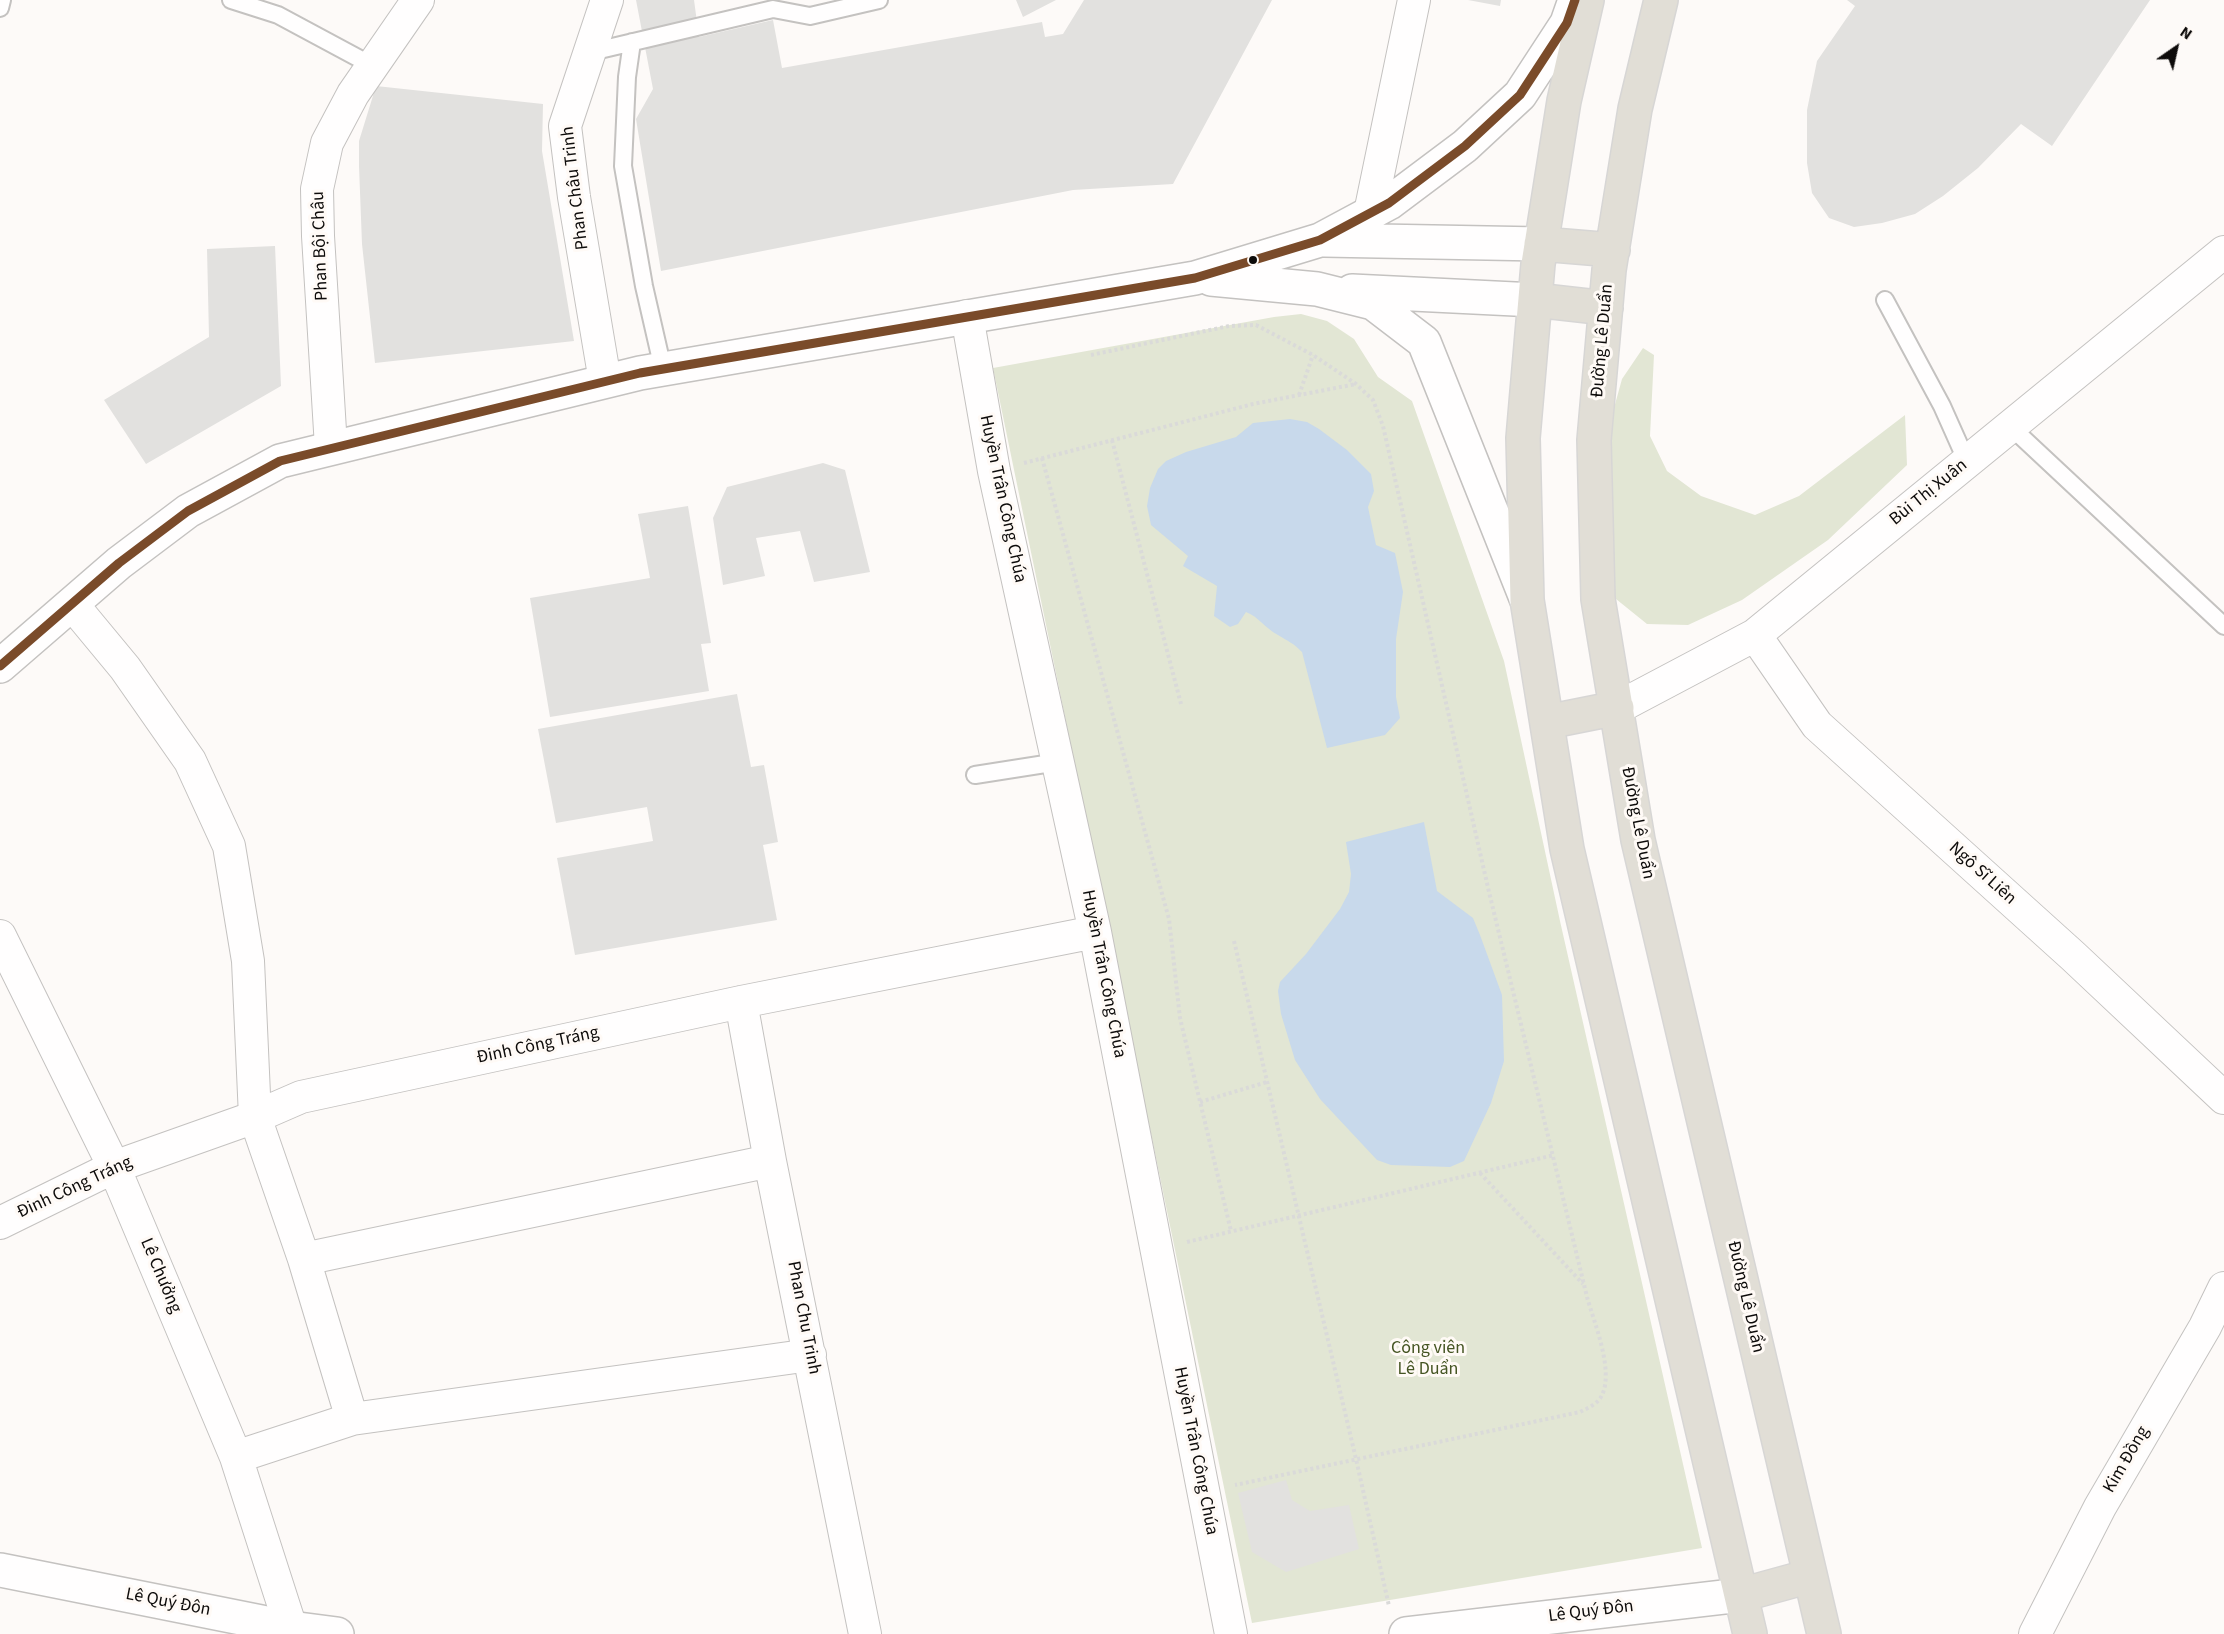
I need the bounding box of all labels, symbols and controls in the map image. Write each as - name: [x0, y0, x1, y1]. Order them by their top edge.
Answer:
- north arrow: [2146, 18, 2206, 78]
- text: N: [2175, 21, 2197, 45]
- street label: Phan Châu Trinh: [558, 125, 594, 251]
- street label: Phan Bội Châu: [308, 191, 334, 301]
- unlabelled marker: [1247, 254, 1259, 266]
- street label: Đường Lê Duẩn: [1587, 283, 1619, 399]
- street label: Huyền Trân Công Chúa: [974, 413, 1030, 585]
- street label: Bùi Thị Xuân: [1886, 455, 1972, 531]
- street label: Đường Lê Duẩn: [1615, 765, 1659, 881]
- street label: Ngô Sĩ Liên: [1944, 838, 2020, 910]
- street label: Huyền Trân Công Chúa: [1076, 888, 1130, 1060]
- street label: Đinh Công Tráng: [475, 1023, 601, 1069]
- street label: Đinh Công Tráng: [14, 1152, 136, 1224]
- street label: Lê Chưởng: [135, 1235, 185, 1317]
- street label: Đường Lê Duẩn: [1722, 1239, 1768, 1355]
- street label: Phan Chu Trinh: [781, 1259, 825, 1377]
- park label: Công viên Lê Duẩn: [1391, 1338, 1465, 1380]
- street label: Huyền Trân Công Chúa: [1168, 1365, 1222, 1537]
- street label: Kim Đồng: [2099, 1423, 2155, 1497]
- street label: Lê Quý Đôn: [124, 1584, 212, 1622]
- street label: Lê Quý Đôn: [1547, 1596, 1635, 1628]

